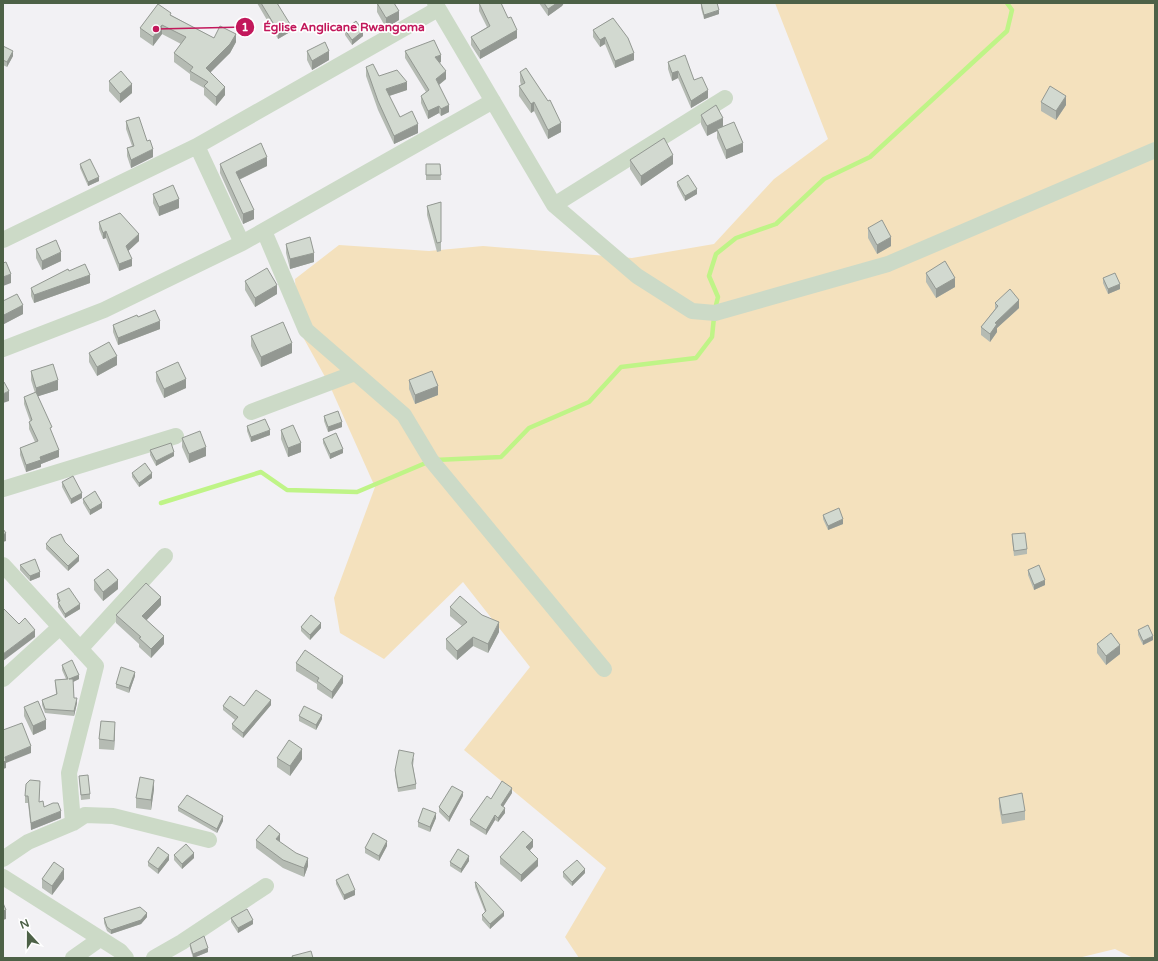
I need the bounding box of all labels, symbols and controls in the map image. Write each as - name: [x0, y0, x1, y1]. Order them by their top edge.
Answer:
- callout: Église Anglicane Rwangoma: [235, 15, 433, 39]
- text: 1: [241, 20, 249, 34]
- text: Église Anglicane Rwangoma: [263, 20, 425, 35]
- north arrow: [8, 913, 48, 953]
- text: N: [18, 916, 31, 932]

